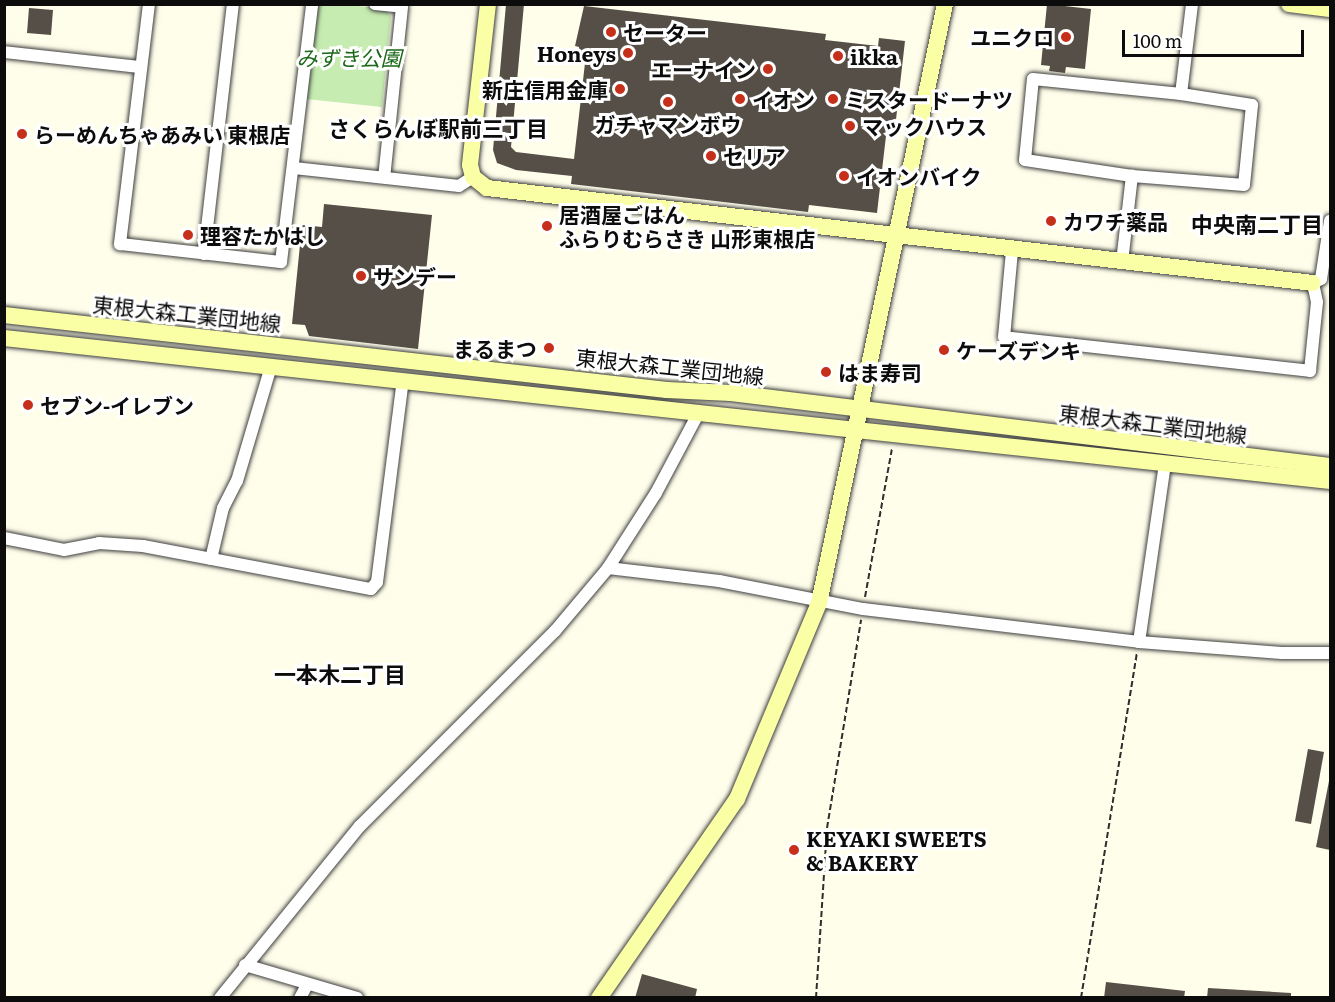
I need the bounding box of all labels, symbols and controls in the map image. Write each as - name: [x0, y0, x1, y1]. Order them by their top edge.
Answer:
- scale bar: [1125, 18, 1306, 56]
- place label: セーター: [623, 19, 707, 45]
- place label: ユニクロ: [970, 24, 1054, 50]
- marker: セーター: [604, 25, 618, 39]
- text: 100 m: [1133, 27, 1182, 54]
- marker: ユニクロ: [1059, 30, 1073, 44]
- place label: Honeys: [537, 40, 616, 66]
- place label: ikka: [850, 43, 898, 69]
- park label: みずき公園: [297, 44, 401, 70]
- marker: Honeys: [621, 46, 635, 60]
- marker: ikka: [831, 49, 845, 63]
- place label: エーナイン: [651, 56, 756, 82]
- marker: エーナイン: [761, 62, 775, 76]
- place label: 新庄信用金庫: [482, 76, 608, 102]
- marker: 新庄信用金庫: [613, 82, 627, 96]
- place label: イオン: [752, 86, 815, 112]
- place label: ミスタードーナツ: [845, 86, 1013, 112]
- marker: イオン: [733, 92, 747, 106]
- marker: ミスタードーナツ: [826, 92, 840, 106]
- marker: ガチャマンボウ: [661, 95, 675, 109]
- place label: ガチャマンボウ: [595, 111, 741, 137]
- place label: マックハウス: [862, 113, 988, 139]
- district label: さくらんぼ駅前三丁目: [328, 115, 548, 141]
- marker: マックハウス: [843, 119, 857, 133]
- place label: らーめんちゃあみい 東根店: [34, 121, 290, 147]
- marker: らーめんちゃあみい 東根店: [15, 127, 29, 141]
- place label: セリア: [723, 143, 786, 169]
- marker: セリア: [704, 149, 718, 163]
- place label: イオンバイク: [856, 163, 982, 189]
- marker: イオンバイク: [837, 169, 851, 183]
- place label: 居酒屋ごはん ふらりむらさき 山形東根店: [559, 201, 815, 251]
- place label: カワチ薬品: [1063, 208, 1168, 234]
- district label: 中央南二丁目: [1191, 211, 1323, 237]
- marker: カワチ薬品: [1044, 214, 1058, 228]
- marker: 居酒屋ごはん ふらりむらさき 山形東根店: [540, 219, 554, 233]
- place label: 理容たかはし: [200, 222, 326, 248]
- marker: 理容たかはし: [181, 228, 195, 242]
- place label: サンデー: [373, 263, 457, 289]
- marker: サンデー: [354, 269, 368, 283]
- street label: 東根大森工業団地線: [92, 291, 282, 335]
- place label: まるまつ: [453, 335, 537, 361]
- place label: ケーズデンキ: [956, 337, 1082, 363]
- marker: まるまつ: [542, 341, 556, 355]
- marker: ケーズデンキ: [937, 343, 951, 357]
- street label: 東根大森工業団地線: [575, 344, 765, 388]
- place label: はま寿司: [838, 359, 922, 385]
- marker: はま寿司: [819, 365, 833, 379]
- place label: セブン-イレブン: [40, 392, 194, 418]
- marker: セブン-イレブン: [21, 398, 35, 412]
- street label: 東根大森工業団地線: [1058, 399, 1248, 447]
- district label: 一本木二丁目: [274, 661, 406, 687]
- place label: KEYAKI SWEETS & BAKERY: [806, 825, 987, 875]
- marker: KEYAKI SWEETS & BAKERY: [787, 843, 801, 857]

